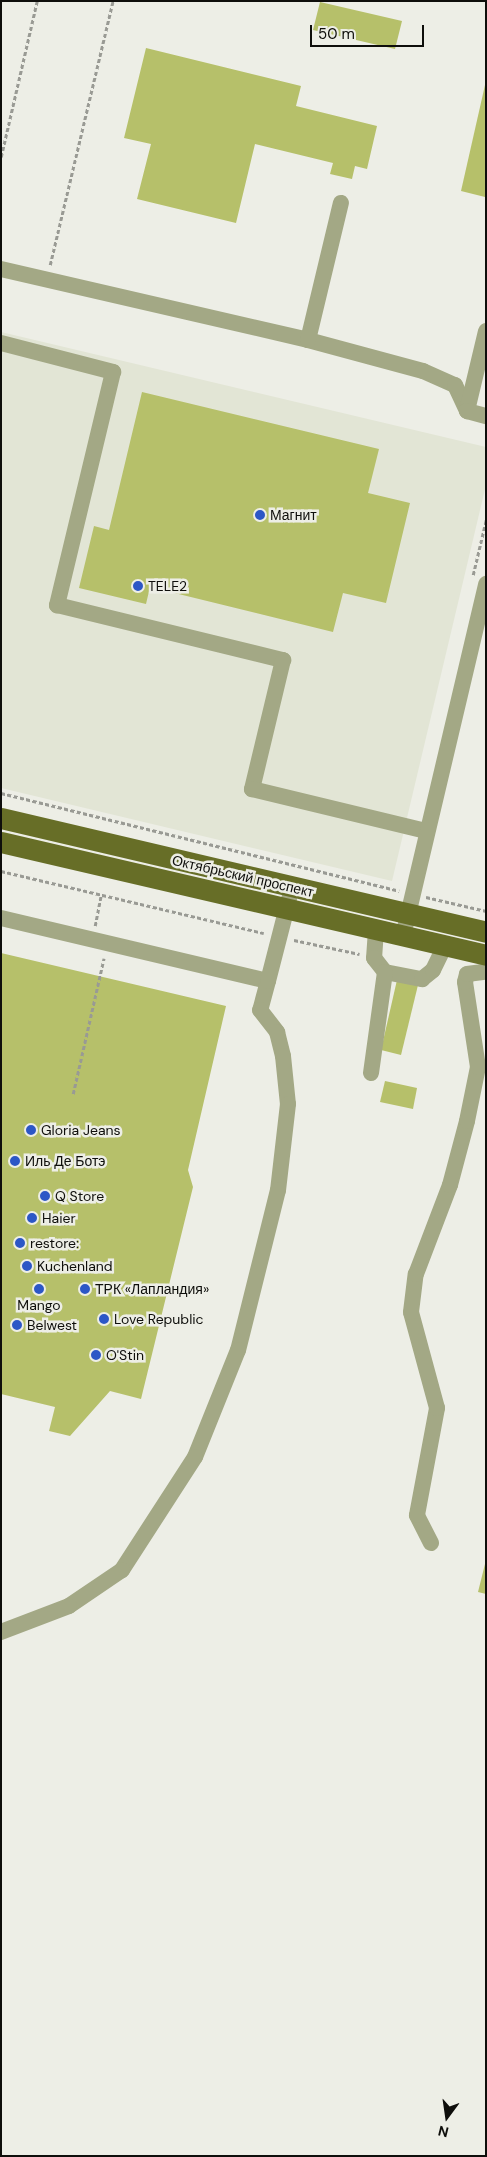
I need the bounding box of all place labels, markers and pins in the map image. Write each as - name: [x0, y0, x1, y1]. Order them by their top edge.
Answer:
- place label: Магнит: [270, 507, 317, 523]
- marker: Магнит: [254, 509, 266, 521]
- place label: TELE2: [148, 578, 187, 594]
- marker: TELE2: [132, 580, 144, 592]
- place label: Gloria Jeans: [41, 1122, 121, 1138]
- marker: Gloria Jeans: [25, 1124, 37, 1136]
- place label: Иль Де Ботэ: [25, 1153, 105, 1169]
- marker: Иль Де Ботэ: [9, 1155, 21, 1167]
- place label: Q Store: [55, 1188, 104, 1204]
- marker: Q Store: [39, 1190, 51, 1202]
- place label: Haier: [42, 1210, 76, 1226]
- marker: Haier: [26, 1212, 38, 1224]
- place label: restore:: [30, 1235, 79, 1251]
- marker: restore:: [14, 1237, 26, 1249]
- place label: Kuchenland: [37, 1258, 113, 1274]
- marker: Kuchenland: [21, 1260, 33, 1272]
- place label: ТРК «Лапландия»: [95, 1281, 209, 1297]
- marker: Mango: [33, 1283, 45, 1295]
- marker: ТРК «Лапландия»: [79, 1283, 91, 1295]
- place label: Mango: [17, 1297, 61, 1313]
- place label: Love Republic: [114, 1311, 204, 1327]
- marker: Love Republic: [98, 1313, 110, 1325]
- place label: Belwest: [27, 1317, 77, 1333]
- marker: Belwest: [11, 1319, 23, 1331]
- place label: O'Stin: [106, 1347, 144, 1363]
- marker: O'Stin: [90, 1349, 102, 1361]

